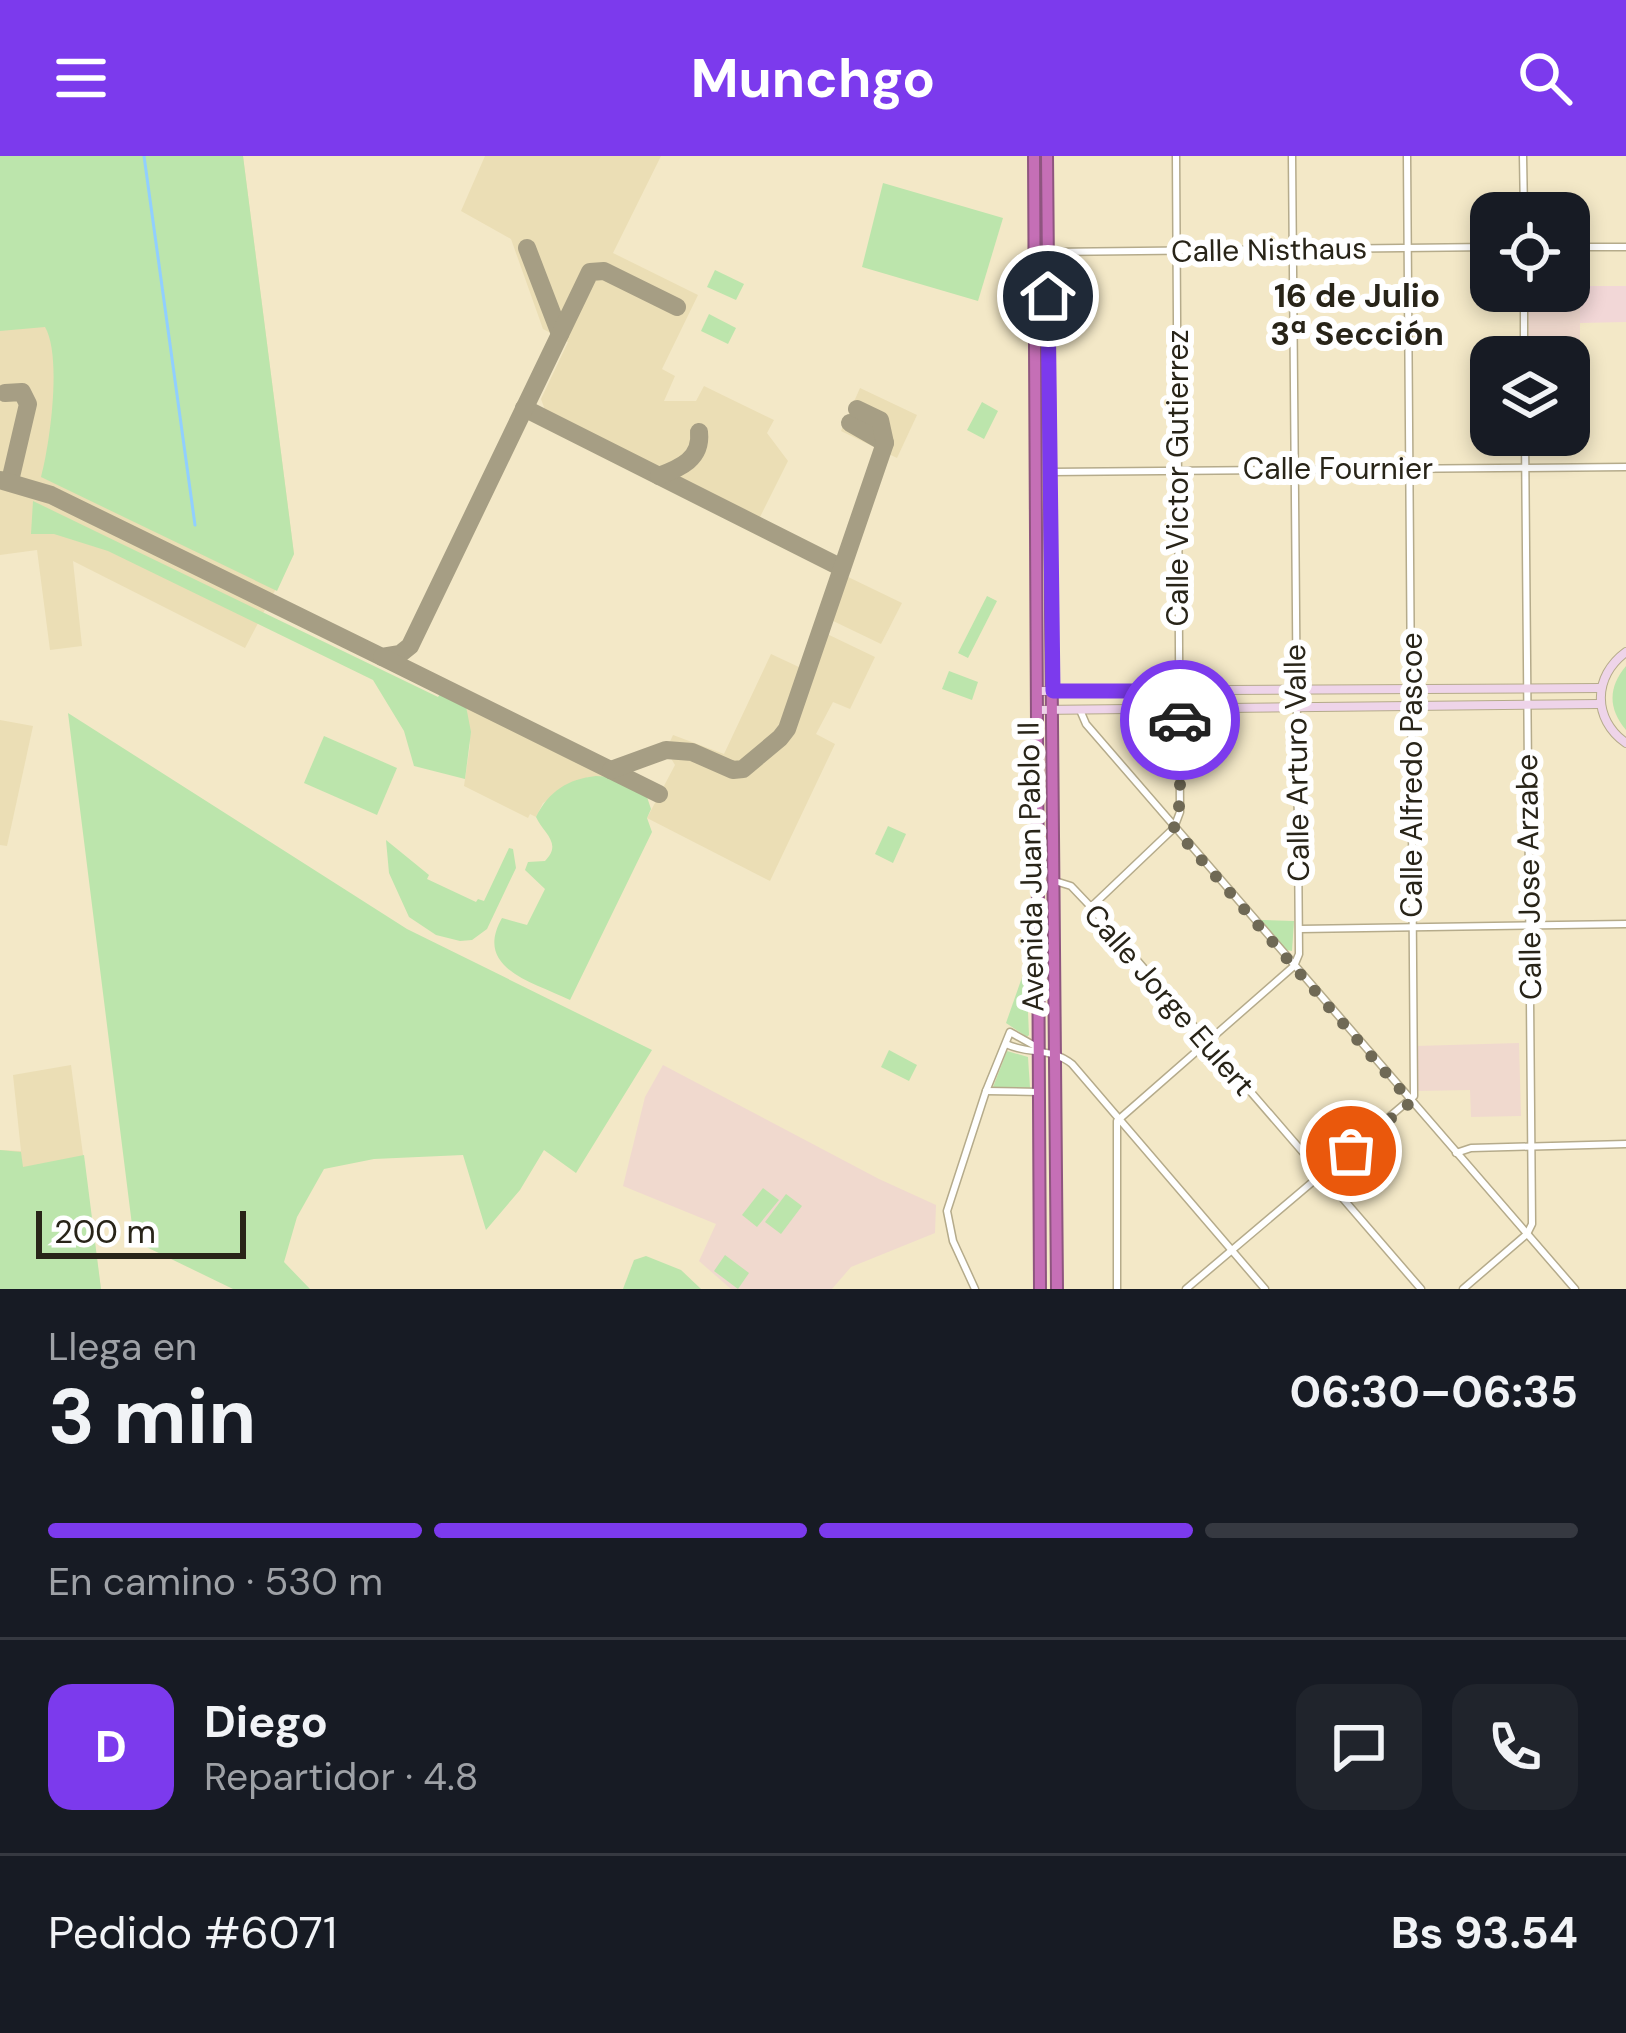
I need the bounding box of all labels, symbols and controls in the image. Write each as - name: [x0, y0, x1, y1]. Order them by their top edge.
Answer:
- text: Munchgo: [691, 43, 935, 114]
- icon: menu: [48, 45, 114, 111]
- icon: search: [1512, 45, 1578, 111]
- map controls: [1470, 192, 1590, 456]
- button: locate: [1470, 192, 1590, 312]
- street label: Calle Nisthaus: [1171, 228, 1367, 271]
- pin: [997, 245, 1099, 347]
- icon: home: [1015, 263, 1081, 329]
- district label: 16 de Julio 3ª Sección: [1270, 274, 1444, 355]
- street label: Calle Victor Gutierrez: [1158, 330, 1197, 626]
- button: layers: [1470, 336, 1590, 456]
- street label: Calle Fournier: [1243, 449, 1433, 488]
- street label: Calle Alfredo Pascoe: [1392, 632, 1431, 918]
- street label: Calle Arturo Valle: [1275, 644, 1318, 882]
- courier: [1120, 660, 1240, 780]
- icon: car: [1147, 687, 1213, 753]
- street label: Avenida Juan Pablo II: [1008, 722, 1053, 1012]
- street label: Calle Jose Arzabe: [1507, 754, 1550, 1000]
- street label: Calle Jorge Eulert: [1075, 896, 1263, 1104]
- pin: [1300, 1100, 1402, 1202]
- icon: bag: [1318, 1118, 1384, 1184]
- scale bar: [36, 1205, 246, 1258]
- text: 200 m: [54, 1210, 156, 1253]
- text: Llega en: [48, 1321, 197, 1372]
- text: 06:30–06:35: [1289, 1362, 1578, 1421]
- text: 3 min: [48, 1366, 256, 1467]
- text: En camino · 530 m: [48, 1556, 383, 1607]
- button: chat: [1296, 1684, 1422, 1810]
- button: phone: [1452, 1684, 1578, 1810]
- text: Diego: [204, 1692, 328, 1751]
- text: D: [95, 1717, 127, 1776]
- text: Repartidor · 4.8: [204, 1751, 478, 1802]
- text: Pedido #6071: [48, 1903, 337, 1962]
- text: Bs 93.54: [1391, 1903, 1578, 1962]

